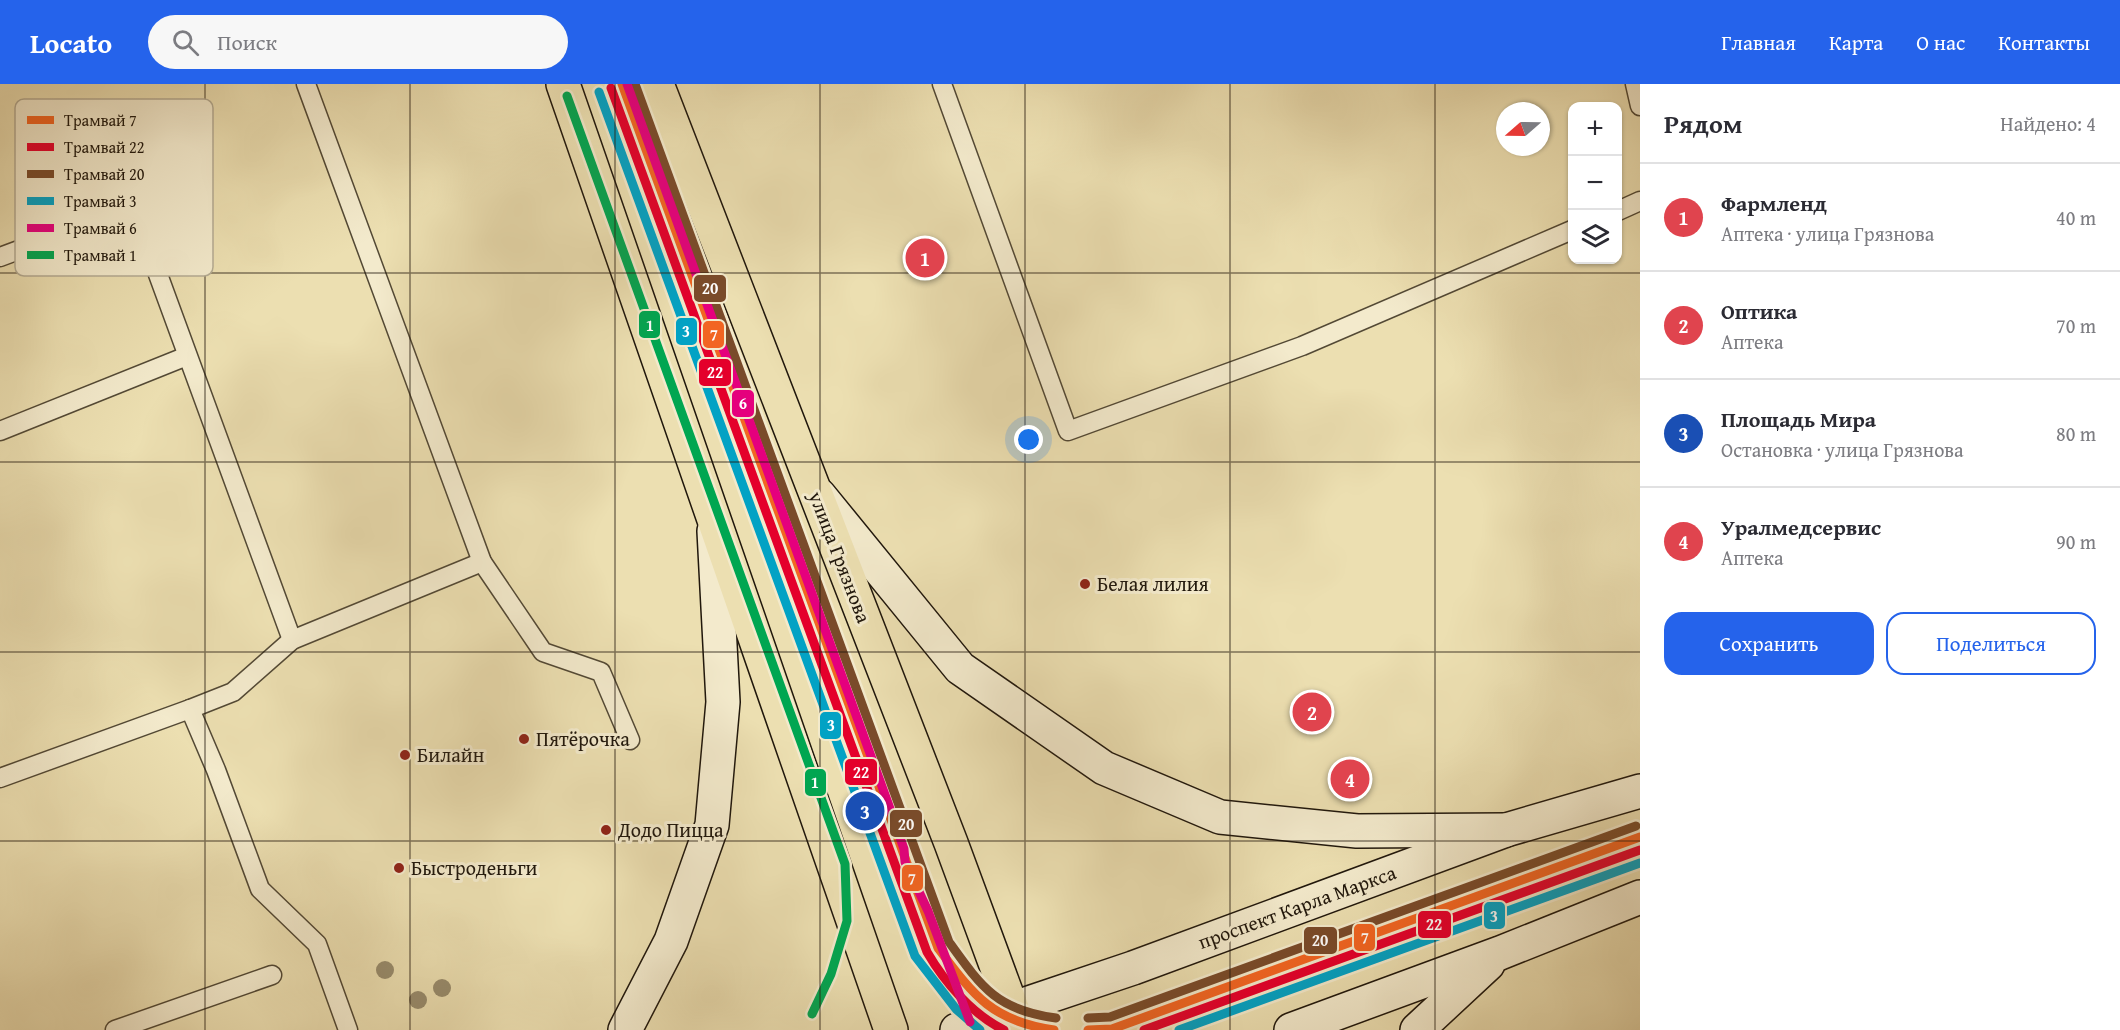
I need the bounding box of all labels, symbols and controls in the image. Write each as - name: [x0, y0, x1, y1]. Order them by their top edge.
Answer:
- search box: [148, 15, 568, 69]
- text: Locato: [30, 22, 112, 63]
- icon: search: [169, 26, 202, 59]
- text: Поиск: [217, 26, 277, 58]
- text: Главная: [1721, 27, 1796, 58]
- text: Карта: [1829, 27, 1883, 58]
- text: О нас: [1916, 27, 1965, 58]
- text: Контакты: [1998, 27, 2090, 58]
- legend: [15, 99, 213, 276]
- north arrow: [1496, 102, 1550, 156]
- map controls: [1568, 102, 1622, 264]
- button: +: [1568, 102, 1622, 156]
- text: Рядом: [1664, 104, 1742, 143]
- text: Трамвай 7: [64, 108, 137, 132]
- text: Найдено: 4: [2000, 109, 2096, 138]
- text: Трамвай 22: [64, 135, 145, 159]
- button: −: [1568, 156, 1622, 210]
- text: Трамвай 20: [64, 162, 145, 186]
- text: Фармленд: [1721, 187, 1827, 219]
- text: Трамвай 3: [64, 189, 137, 213]
- text: 1: [1678, 203, 1689, 232]
- text: 40 m: [2056, 203, 2096, 232]
- button: layers: [1568, 210, 1622, 264]
- text: Трамвай 6: [64, 216, 137, 240]
- text: Аптека · улица Грязнова: [1721, 219, 1934, 248]
- pin: 1: [906, 236, 944, 280]
- text: Трамвай 1: [64, 243, 137, 267]
- line badge: 20: [693, 274, 727, 303]
- text: 20: [702, 276, 718, 300]
- text: Оптика: [1721, 295, 1797, 327]
- line badge: 1: [638, 310, 661, 339]
- text: 2: [1678, 311, 1689, 340]
- text: 70 m: [2056, 311, 2096, 340]
- text: 1: [646, 313, 654, 337]
- line badge: 3: [675, 317, 698, 346]
- text: 3: [682, 319, 690, 343]
- line badge: 7: [702, 320, 725, 349]
- text: 7: [710, 322, 718, 346]
- text: Аптека: [1721, 327, 1783, 356]
- line badge: 22: [698, 358, 732, 387]
- text: 22: [707, 360, 723, 384]
- line badge: 6: [731, 389, 755, 418]
- text: 6: [739, 391, 747, 415]
- text: Площадь Мира: [1721, 403, 1876, 435]
- text: 3: [1678, 419, 1689, 448]
- text: 80 m: [2056, 419, 2096, 448]
- your location: [1014, 425, 1043, 454]
- text: Остановка · улица Грязнова: [1721, 435, 1964, 464]
- street label: улица Грязнова: [802, 486, 879, 627]
- text: Уралмедсервис: [1721, 511, 1881, 543]
- text: 4: [1678, 527, 1689, 556]
- text: 90 m: [2056, 527, 2096, 556]
- text: Аптека: [1721, 543, 1783, 572]
- place label: Белая лилия: [1097, 569, 1209, 598]
- marker: Белая лилия: [1078, 577, 1092, 591]
- button: Сохранить: [1664, 612, 1874, 675]
- button: Поделиться: [1886, 612, 2096, 675]
- pin: 2: [1292, 690, 1332, 734]
- line badge: 3: [819, 711, 842, 740]
- text: 3: [827, 713, 835, 737]
- place label: Пятёрочка: [536, 724, 630, 753]
- marker: Пятёрочка: [517, 732, 531, 746]
- place label: Билайн: [417, 740, 485, 769]
- marker: Билайн: [398, 748, 412, 762]
- pin: 4: [1330, 756, 1370, 802]
- line badge: 22: [844, 758, 878, 786]
- text: 22: [853, 760, 869, 784]
- line badge: 1: [804, 768, 827, 797]
- text: 1: [811, 770, 819, 794]
- pin: 3: [846, 788, 884, 834]
- line badge: 20: [889, 809, 923, 838]
- text: 20: [898, 812, 914, 836]
- place label: Додо Пицца: [617, 815, 724, 844]
- marker: Додо Пицца: [599, 823, 613, 837]
- place label: Быстроденьги: [411, 853, 538, 882]
- street label: проспект Карла Маркса: [1194, 857, 1400, 956]
- marker: Быстроденьги: [392, 861, 406, 875]
- line badge: 7: [901, 864, 924, 892]
- text: 7: [908, 866, 916, 890]
- line badge: 3: [1483, 901, 1506, 930]
- text: 3: [1490, 904, 1498, 928]
- line badge: 22: [1417, 910, 1452, 939]
- text: 22: [1426, 912, 1442, 936]
- line badge: 7: [1353, 923, 1376, 952]
- text: 7: [1361, 925, 1369, 949]
- line badge: 20: [1303, 926, 1338, 955]
- text: 20: [1312, 928, 1328, 952]

